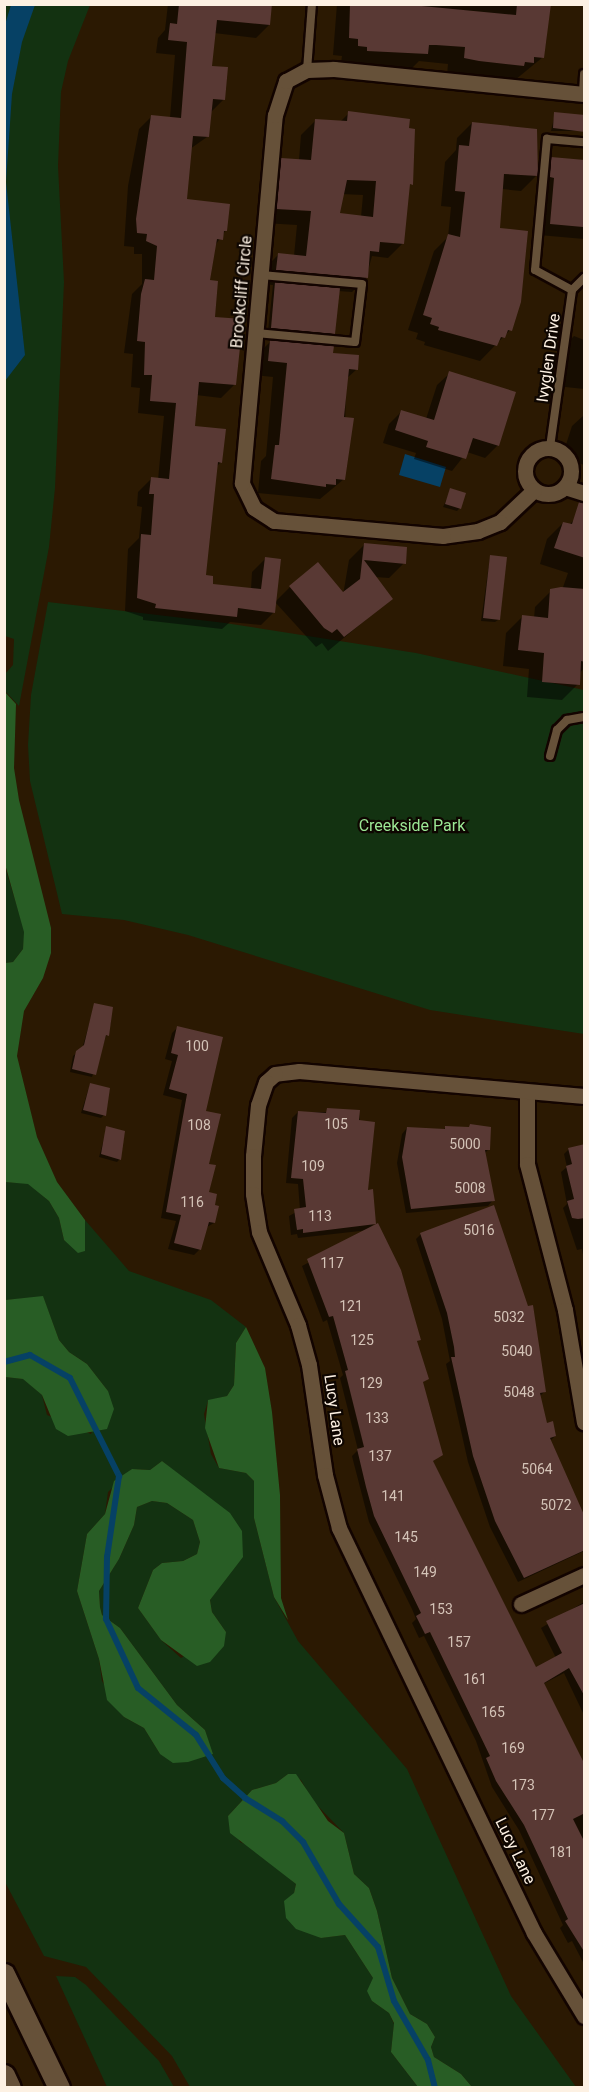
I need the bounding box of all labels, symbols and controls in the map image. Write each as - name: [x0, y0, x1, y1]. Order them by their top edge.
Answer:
- street label: Brookcliff Circle: [228, 235, 256, 349]
- street label: Ivyglen Drive: [533, 312, 565, 404]
- park label: Creekside Park: [359, 816, 465, 836]
- house number: 100: [185, 1038, 209, 1054]
- house number: 105: [324, 1116, 348, 1132]
- house number: 108: [187, 1117, 211, 1133]
- house number: 5000: [449, 1136, 481, 1152]
- house number: 109: [301, 1158, 325, 1174]
- house number: 5008: [454, 1180, 486, 1196]
- house number: 116: [180, 1194, 204, 1210]
- house number: 113: [308, 1208, 332, 1224]
- house number: 5016: [463, 1222, 495, 1238]
- house number: 117: [320, 1255, 344, 1271]
- house number: 121: [339, 1298, 363, 1314]
- house number: 5032: [493, 1309, 525, 1325]
- house number: 125: [350, 1332, 374, 1348]
- house number: 5040: [501, 1343, 533, 1359]
- street label: Lucy Lane: [320, 1373, 348, 1447]
- house number: 129: [359, 1375, 383, 1391]
- house number: 5048: [503, 1384, 535, 1400]
- house number: 133: [365, 1410, 389, 1426]
- house number: 137: [368, 1448, 392, 1464]
- house number: 5064: [521, 1461, 553, 1477]
- house number: 141: [381, 1488, 405, 1504]
- house number: 5072: [540, 1497, 572, 1513]
- house number: 145: [394, 1529, 418, 1545]
- house number: 149: [413, 1564, 437, 1580]
- house number: 153: [429, 1601, 453, 1617]
- house number: 157: [447, 1634, 471, 1650]
- house number: 161: [463, 1671, 487, 1687]
- house number: 165: [481, 1704, 505, 1720]
- house number: 169: [501, 1740, 525, 1756]
- house number: 173: [511, 1777, 535, 1793]
- house number: 177: [531, 1807, 555, 1823]
- street label: Lucy Lane: [491, 1815, 539, 1887]
- house number: 181: [549, 1844, 573, 1860]

